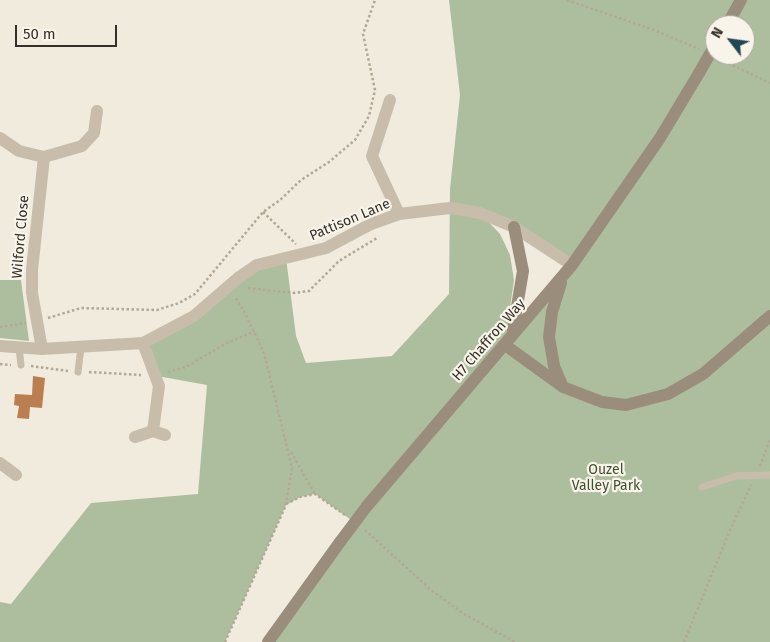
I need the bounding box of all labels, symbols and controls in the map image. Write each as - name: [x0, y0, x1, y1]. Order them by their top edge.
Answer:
- scale bar: [18, 15, 120, 47]
- north arrow: [705, 15, 755, 65]
- text: N: [708, 24, 727, 41]
- text: 50 m: [23, 25, 56, 43]
- street label: Wilford Close: [9, 195, 33, 279]
- street label: Pattison Lane: [307, 195, 393, 245]
- street label: H7 Chaffron Way: [449, 296, 529, 384]
- park label: Ouzel Valley Park: [572, 462, 640, 494]

